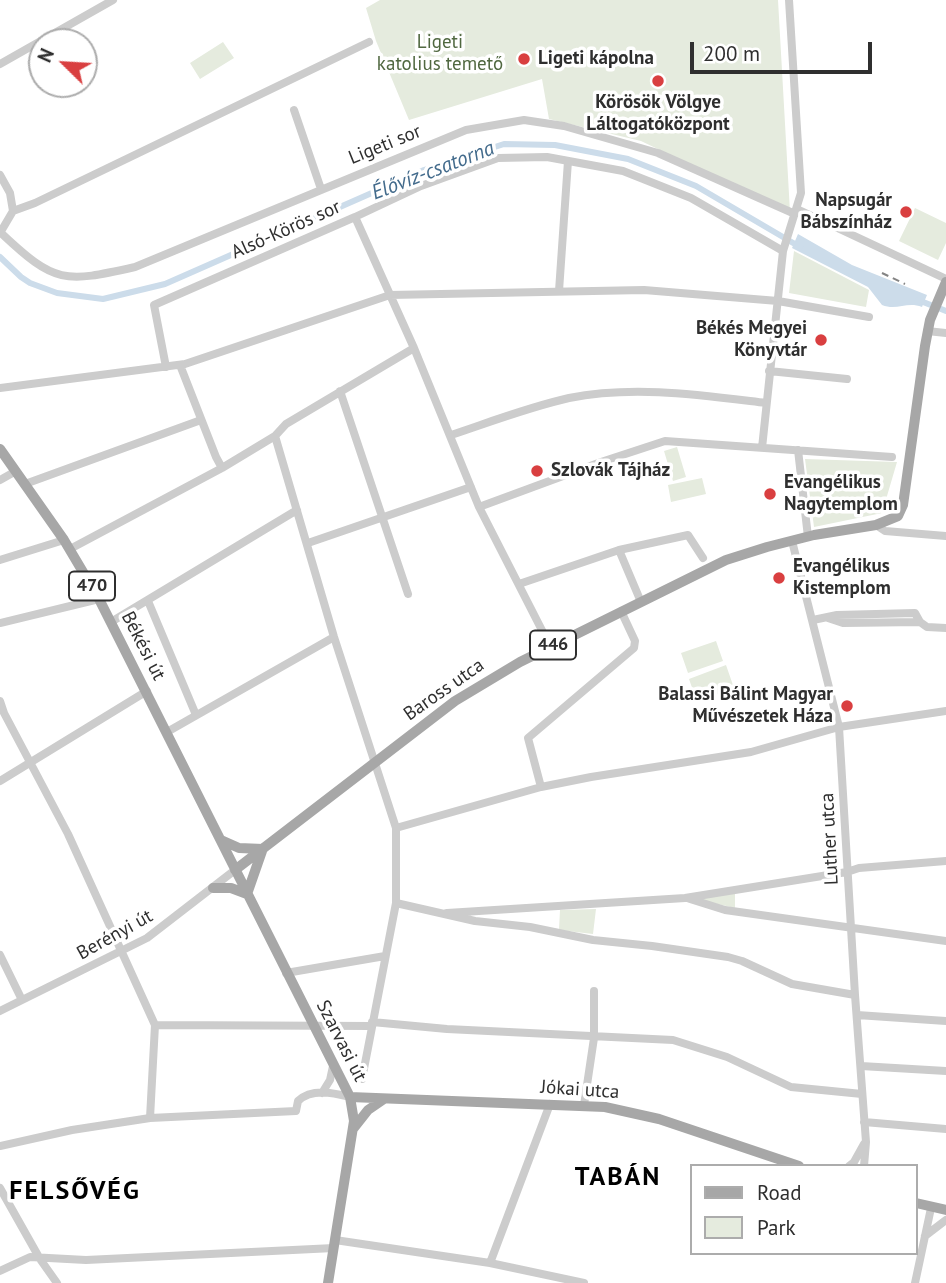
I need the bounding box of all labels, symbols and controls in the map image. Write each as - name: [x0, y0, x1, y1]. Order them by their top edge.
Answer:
- north arrow: [28, 28, 98, 98]
- scale bar: [694, 28, 876, 72]
- park label: Ligeti katolius temető: [377, 32, 503, 76]
- text: 200 m: [703, 40, 760, 67]
- text: N: [32, 45, 59, 66]
- place label: Ligeti kápolna: [538, 48, 654, 70]
- marker: Ligeti kápolna: [516, 51, 532, 67]
- marker: Körösök Völgye Láltogatóközpont: [650, 73, 666, 89]
- place label: Körösök Völgye Láltogatóközpont: [586, 92, 730, 136]
- street label: Ligeti sor: [345, 120, 425, 170]
- water label: Élővíz-csatorna: [368, 136, 498, 206]
- place label: Napsugár Bábszínház: [800, 190, 892, 234]
- street label: Alsó-Körös sor: [228, 196, 344, 264]
- marker: Napsugár Bábszínház: [898, 204, 914, 220]
- place label: Békés Megyei Könyvtár: [696, 318, 807, 362]
- marker: Békés Megyei Könyvtár: [813, 332, 829, 348]
- place label: Szlovák Tájház: [551, 460, 670, 482]
- marker: Szlovák Tájház: [529, 463, 545, 479]
- place label: Evangélikus Nagytemplom: [784, 472, 898, 516]
- marker: Evangélikus Nagytemplom: [762, 486, 778, 502]
- place label: Evangélikus Kistemplom: [793, 556, 891, 600]
- marker: Evangélikus Kistemplom: [771, 570, 787, 586]
- road number: 470: [69, 572, 115, 600]
- street label: Békési út: [116, 608, 170, 684]
- road number: 446: [530, 630, 576, 660]
- street label: Baross utca: [399, 654, 489, 726]
- place label: Balassi Bálint Magyar Művészetek Háza: [658, 684, 833, 728]
- marker: Balassi Bálint Magyar Művészetek Háza: [839, 698, 855, 714]
- street label: Luther utca: [816, 792, 844, 886]
- street label: Berényi út: [73, 905, 157, 965]
- street label: Szarvasi út: [311, 997, 371, 1085]
- street label: Jókai utca: [540, 1076, 620, 1104]
- district label: TABÁN: [575, 1162, 661, 1194]
- legend: [690, 1164, 918, 1255]
- district label: FELSŐVÉG: [10, 1176, 140, 1208]
- text: Road: [757, 1179, 801, 1206]
- text: Park: [757, 1214, 796, 1241]

